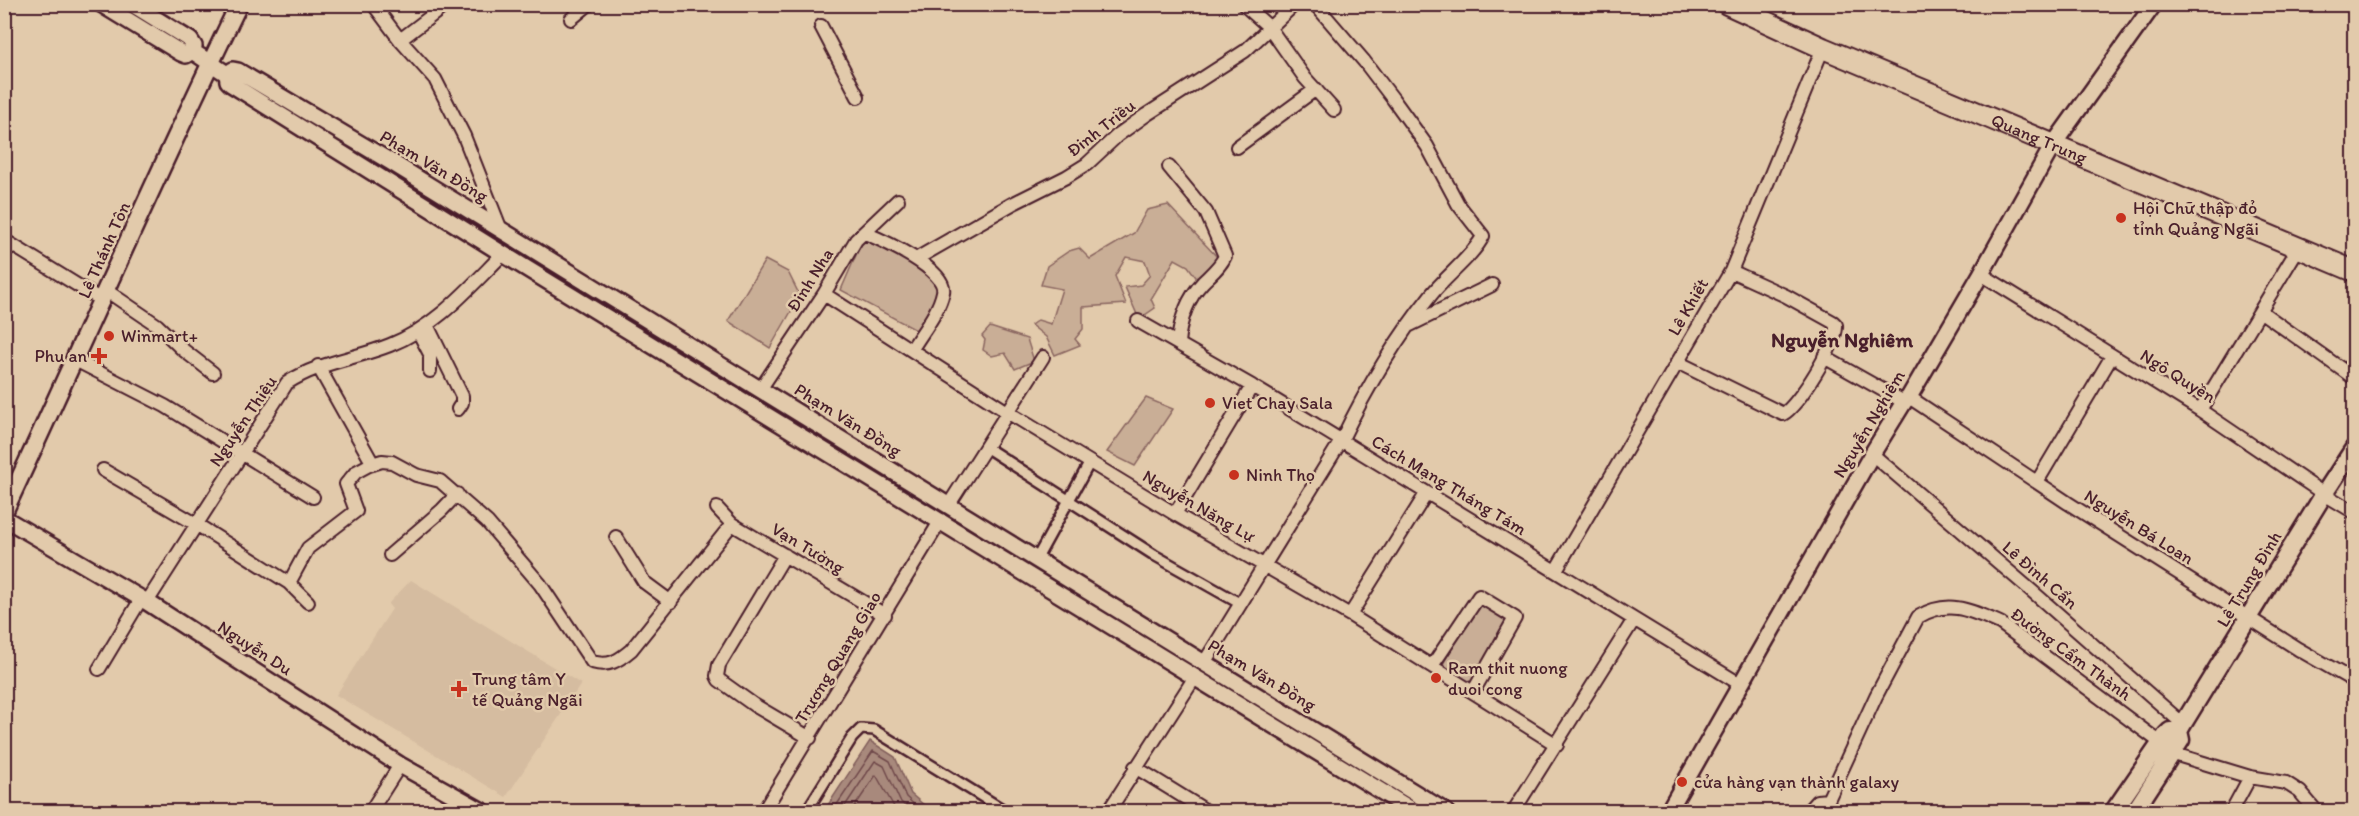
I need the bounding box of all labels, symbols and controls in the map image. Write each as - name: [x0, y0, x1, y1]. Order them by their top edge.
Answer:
- street label: Đinh Triều: [1062, 94, 1140, 162]
- street label: Quang Trung: [1988, 109, 2091, 169]
- street label: Phạm Văn Đồng: [376, 125, 493, 207]
- place label: Hội Chữ thập đỏ tỉnh Quảng Ngãi: [2133, 197, 2259, 240]
- street label: Lê Thánh Tôn: [73, 198, 135, 302]
- marker: Hội Chữ thập đỏ tỉnh Quảng Ngãi: [2114, 211, 2128, 225]
- street label: Đinh Nha: [782, 244, 838, 316]
- street label: Lê Khiết: [1663, 274, 1713, 340]
- place label: Winmart+: [121, 325, 198, 347]
- district label: Nguyễn Nghiêm: [1771, 327, 1913, 353]
- marker: Winmart+: [102, 329, 116, 343]
- street label: Ngô Quyền: [2136, 344, 2220, 408]
- place label: Phu an: [35, 345, 87, 367]
- marker: Phu an: [92, 349, 106, 363]
- street label: Nguyễn Nghiêm: [1828, 366, 1910, 482]
- street label: Nguyễn Thiệu: [205, 371, 282, 471]
- street label: Phạm Văn Đồng: [790, 378, 906, 462]
- place label: Viet Chay Sala: [1222, 392, 1333, 414]
- marker: Viet Chay Sala: [1203, 396, 1217, 410]
- street label: Cách Mạng Tháng Tám: [1367, 430, 1531, 540]
- place label: Ninh Thọ: [1246, 464, 1315, 486]
- street label: Nguyễn Năng Lự: [1139, 465, 1260, 547]
- marker: Ninh Thọ: [1227, 468, 1241, 482]
- street label: Nguyễn Bá Loan: [2080, 485, 2198, 569]
- street label: Vạn Tường: [767, 518, 849, 579]
- street label: Lê Trung Đình: [2212, 527, 2286, 631]
- street label: Lê Đình Cẩn: [1998, 536, 2082, 614]
- street label: Trương Quang Giao: [790, 587, 886, 727]
- street label: Đường Cẩm Thành: [2006, 603, 2136, 705]
- street label: Nguyễn Du: [214, 616, 296, 680]
- street label: Phạm Văn Đồng: [1204, 634, 1321, 716]
- place label: Ram thit nuong duoi cong: [1448, 657, 1568, 700]
- place label: Trung tâm Y tế Quảng Ngãi: [472, 668, 583, 711]
- marker: Ram thit nuong duoi cong: [1429, 671, 1443, 685]
- marker: Trung tâm Y tế Quảng Ngãi: [450, 680, 468, 698]
- place label: cửa hàng vạn thành galaxy: [1694, 771, 1900, 793]
- marker: cửa hàng vạn thành galaxy: [1675, 775, 1689, 789]

